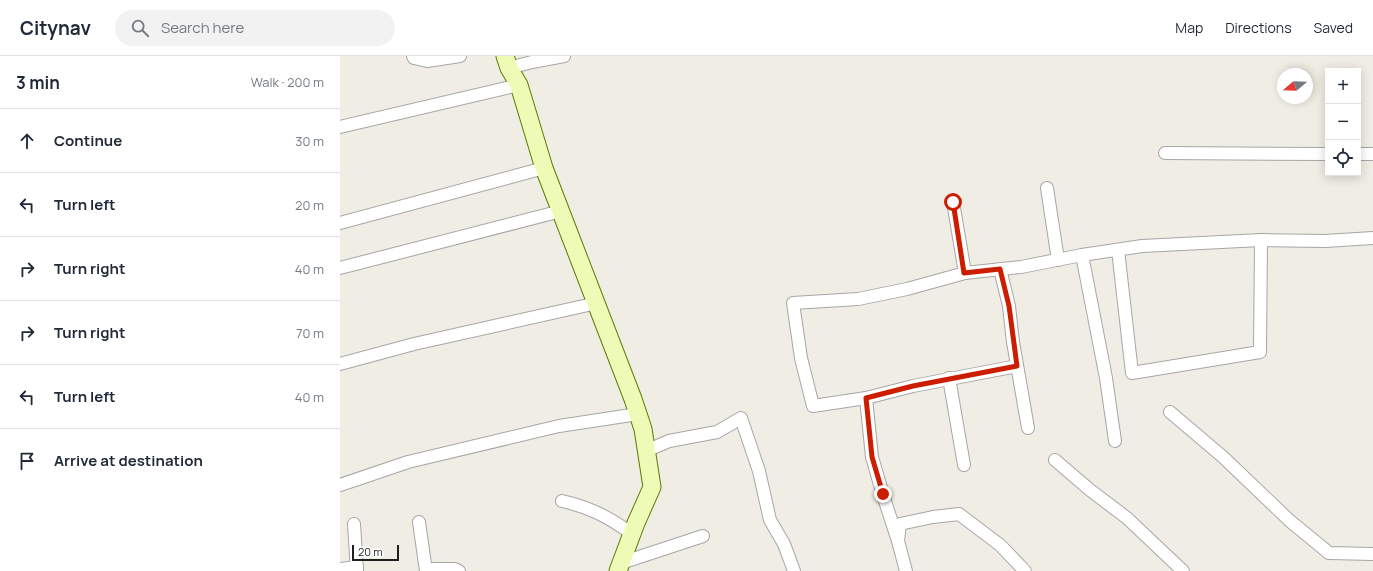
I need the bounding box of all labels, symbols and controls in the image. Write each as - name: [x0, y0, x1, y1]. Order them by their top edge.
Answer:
- search box: [115, 10, 395, 46]
- text: Citynav: [20, 15, 91, 41]
- icon: search: [129, 17, 151, 39]
- text: Search here: [161, 17, 244, 38]
- text: Map: [1175, 18, 1203, 37]
- text: Directions: [1225, 18, 1292, 37]
- text: Saved: [1314, 18, 1353, 37]
- north arrow: [1277, 68, 1313, 104]
- map controls: [1325, 68, 1361, 176]
- button: +: [1325, 68, 1361, 104]
- text: 3 min: [16, 71, 60, 94]
- text: Walk · 200 m: [251, 73, 324, 91]
- button: −: [1325, 104, 1361, 140]
- icon: ahead: [16, 130, 38, 152]
- text: Continue: [54, 130, 122, 151]
- text: 30 m: [295, 132, 324, 150]
- button: locate: [1325, 140, 1361, 176]
- route start: [944, 193, 962, 211]
- icon: left: [16, 194, 38, 216]
- text: Turn left: [54, 194, 116, 215]
- text: 20 m: [295, 196, 324, 214]
- icon: right: [16, 258, 38, 280]
- text: Turn right: [54, 258, 125, 279]
- text: 40 m: [295, 260, 324, 278]
- icon: right: [16, 322, 38, 344]
- text: Turn right: [54, 322, 125, 343]
- text: 70 m: [296, 324, 324, 342]
- icon: left: [16, 386, 38, 408]
- text: Turn left: [54, 386, 116, 407]
- text: 40 m: [295, 388, 324, 406]
- icon: arrive: [16, 450, 38, 472]
- text: Arrive at destination: [54, 450, 203, 471]
- route end: [874, 485, 892, 503]
- scale bar: [352, 543, 399, 562]
- text: 20 m: [358, 544, 383, 559]

